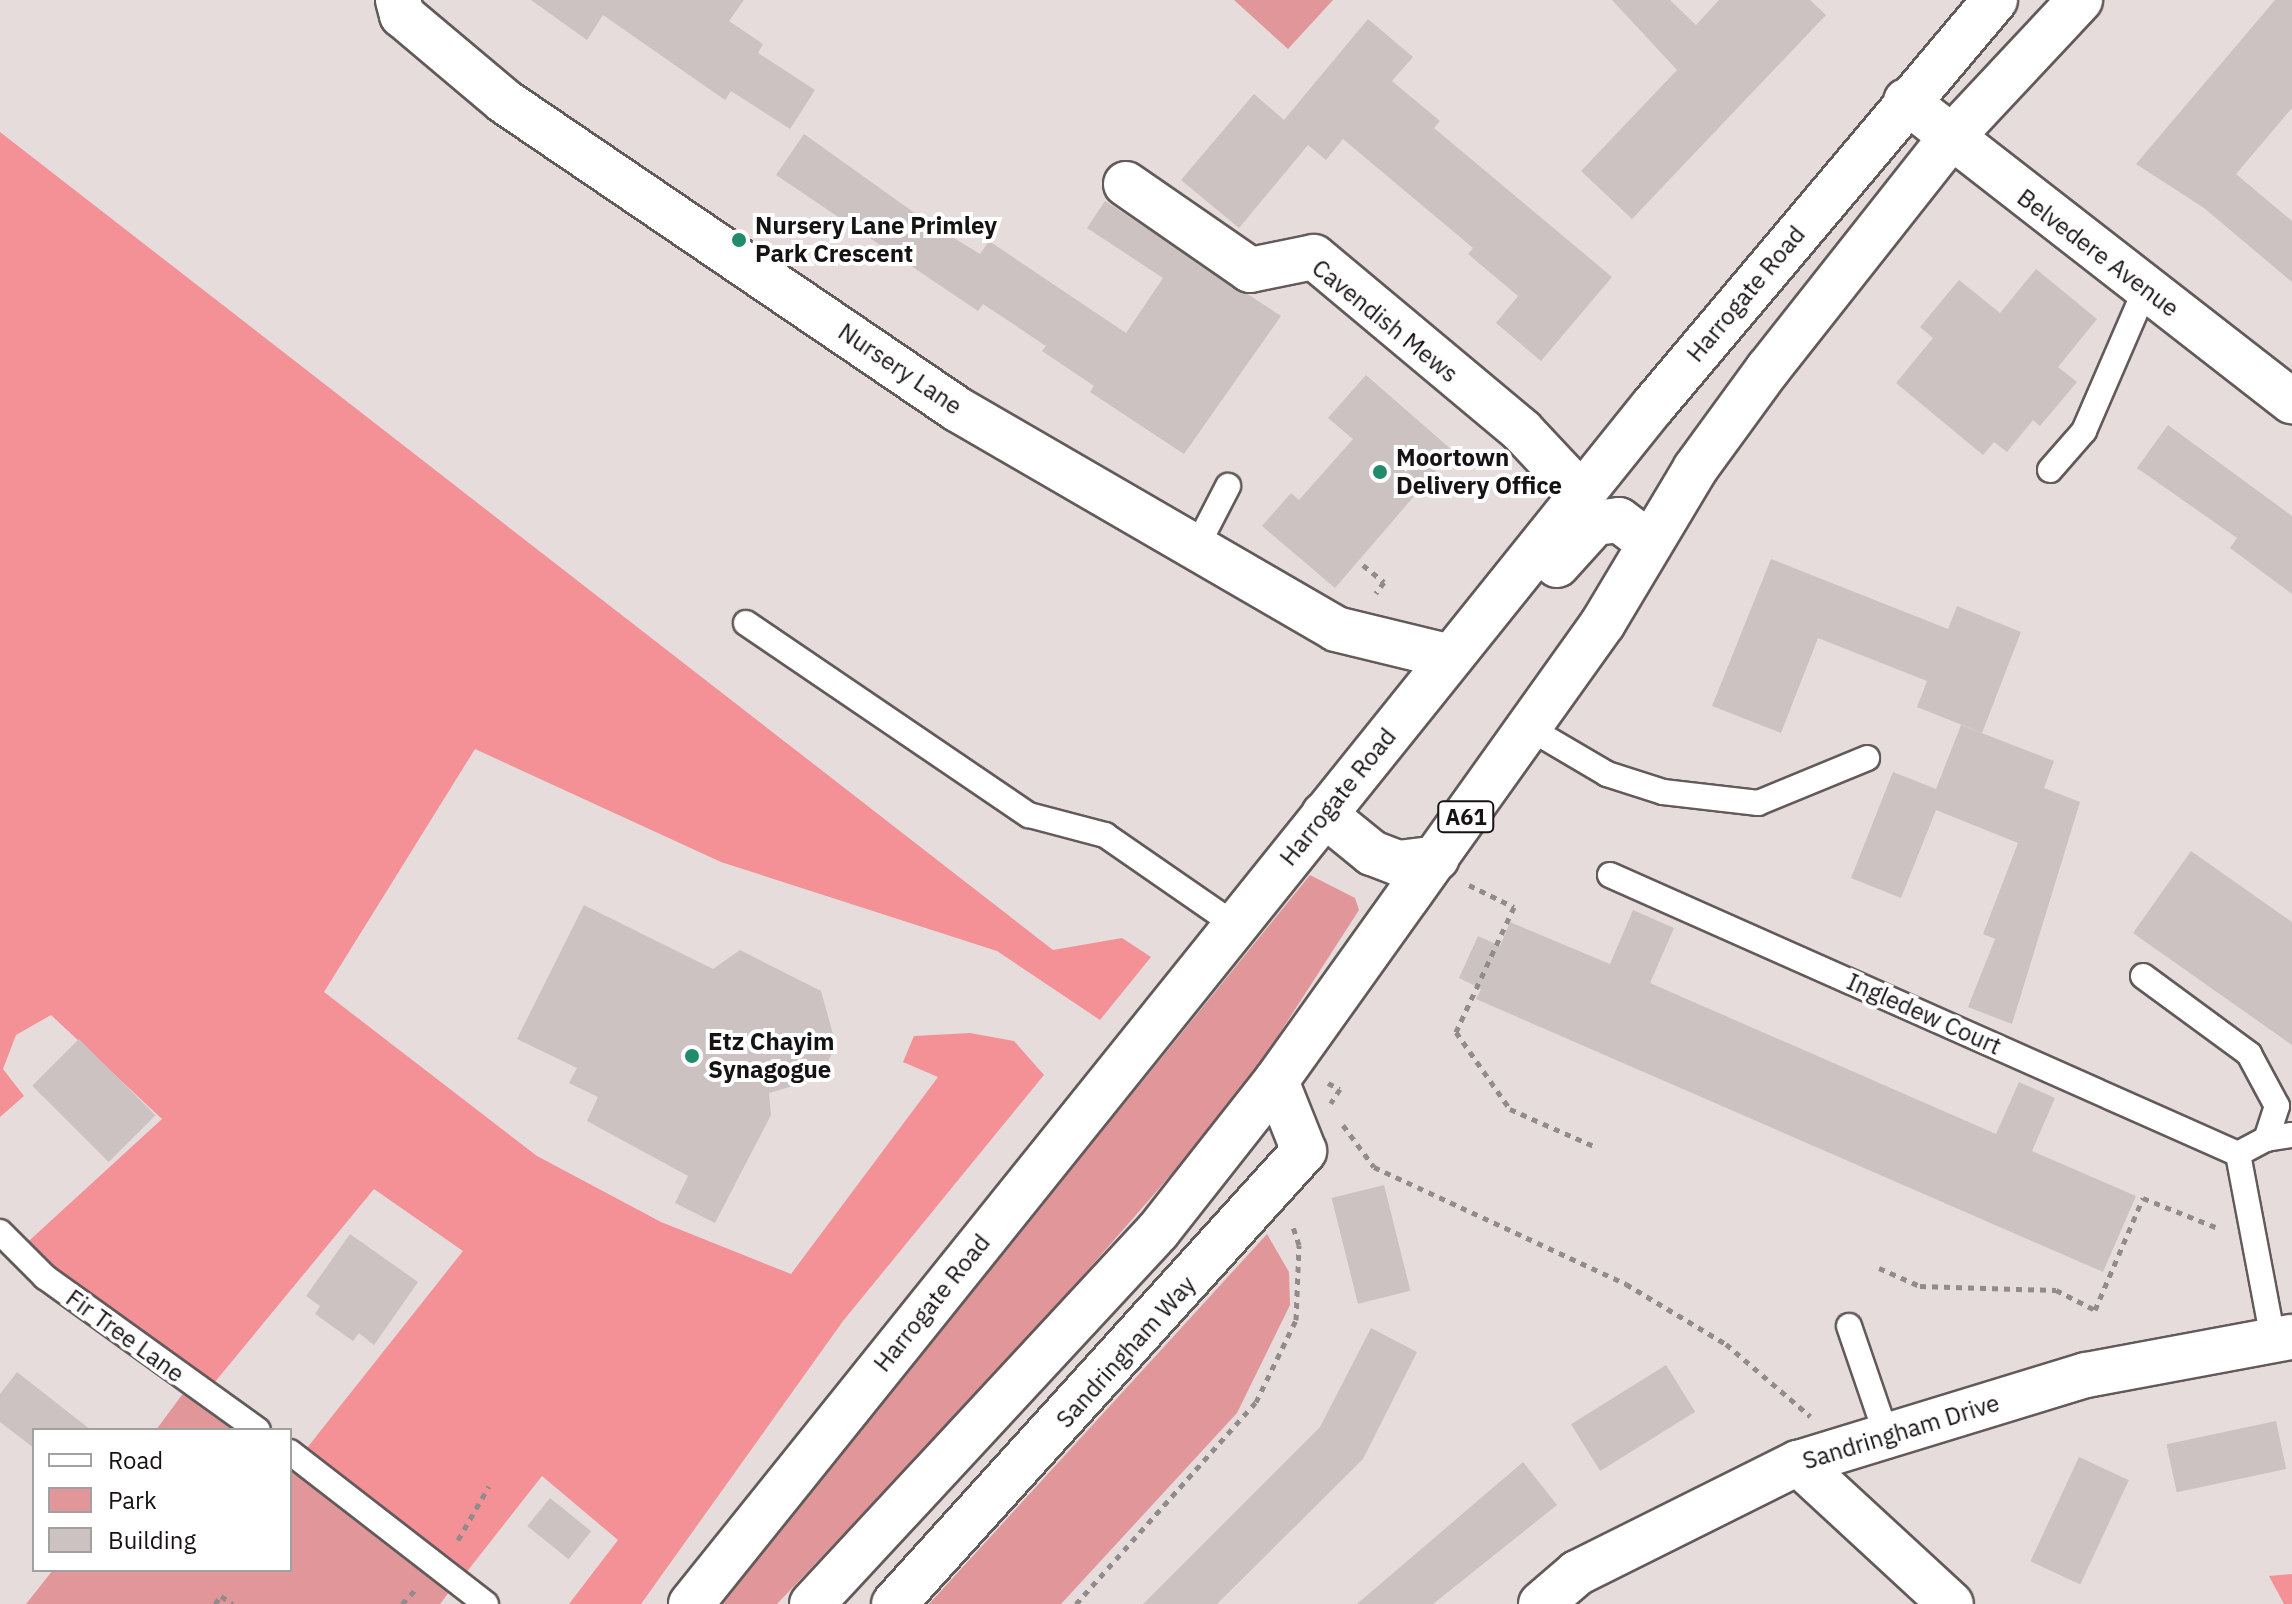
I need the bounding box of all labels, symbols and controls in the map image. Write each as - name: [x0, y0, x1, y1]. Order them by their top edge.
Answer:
- street label: Belvedere Avenue: [2012, 183, 2184, 323]
- place label: Nursery Lane Primley Park Crescent: [755, 212, 997, 268]
- street label: Harrogate Road: [1681, 220, 1811, 368]
- marker: Nursery Lane Primley Park Crescent: [730, 231, 748, 249]
- street label: Cavendish Mews: [1306, 253, 1464, 389]
- street label: Nursery Lane: [833, 317, 967, 421]
- place label: Moortown Delivery Office: [1396, 444, 1562, 500]
- marker: Moortown Delivery Office: [1371, 463, 1389, 481]
- street label: Harrogate Road: [1274, 722, 1402, 872]
- road number: A61: [1436, 799, 1496, 835]
- street label: Ingledew Court: [1842, 967, 2006, 1061]
- place label: Etz Chayim Synagogue: [708, 1028, 834, 1084]
- marker: Etz Chayim Synagogue: [683, 1047, 701, 1065]
- street label: Harrogate Road: [868, 1228, 996, 1378]
- street label: Sandringham Way: [1050, 1270, 1202, 1434]
- street label: Fir Tree Lane: [60, 1284, 190, 1388]
- street label: Sandringham Drive: [1799, 1388, 2003, 1476]
- legend: [32, 1428, 292, 1572]
- text: Road: [108, 1444, 163, 1476]
- text: Park: [108, 1484, 157, 1516]
- text: Building: [108, 1524, 196, 1556]

